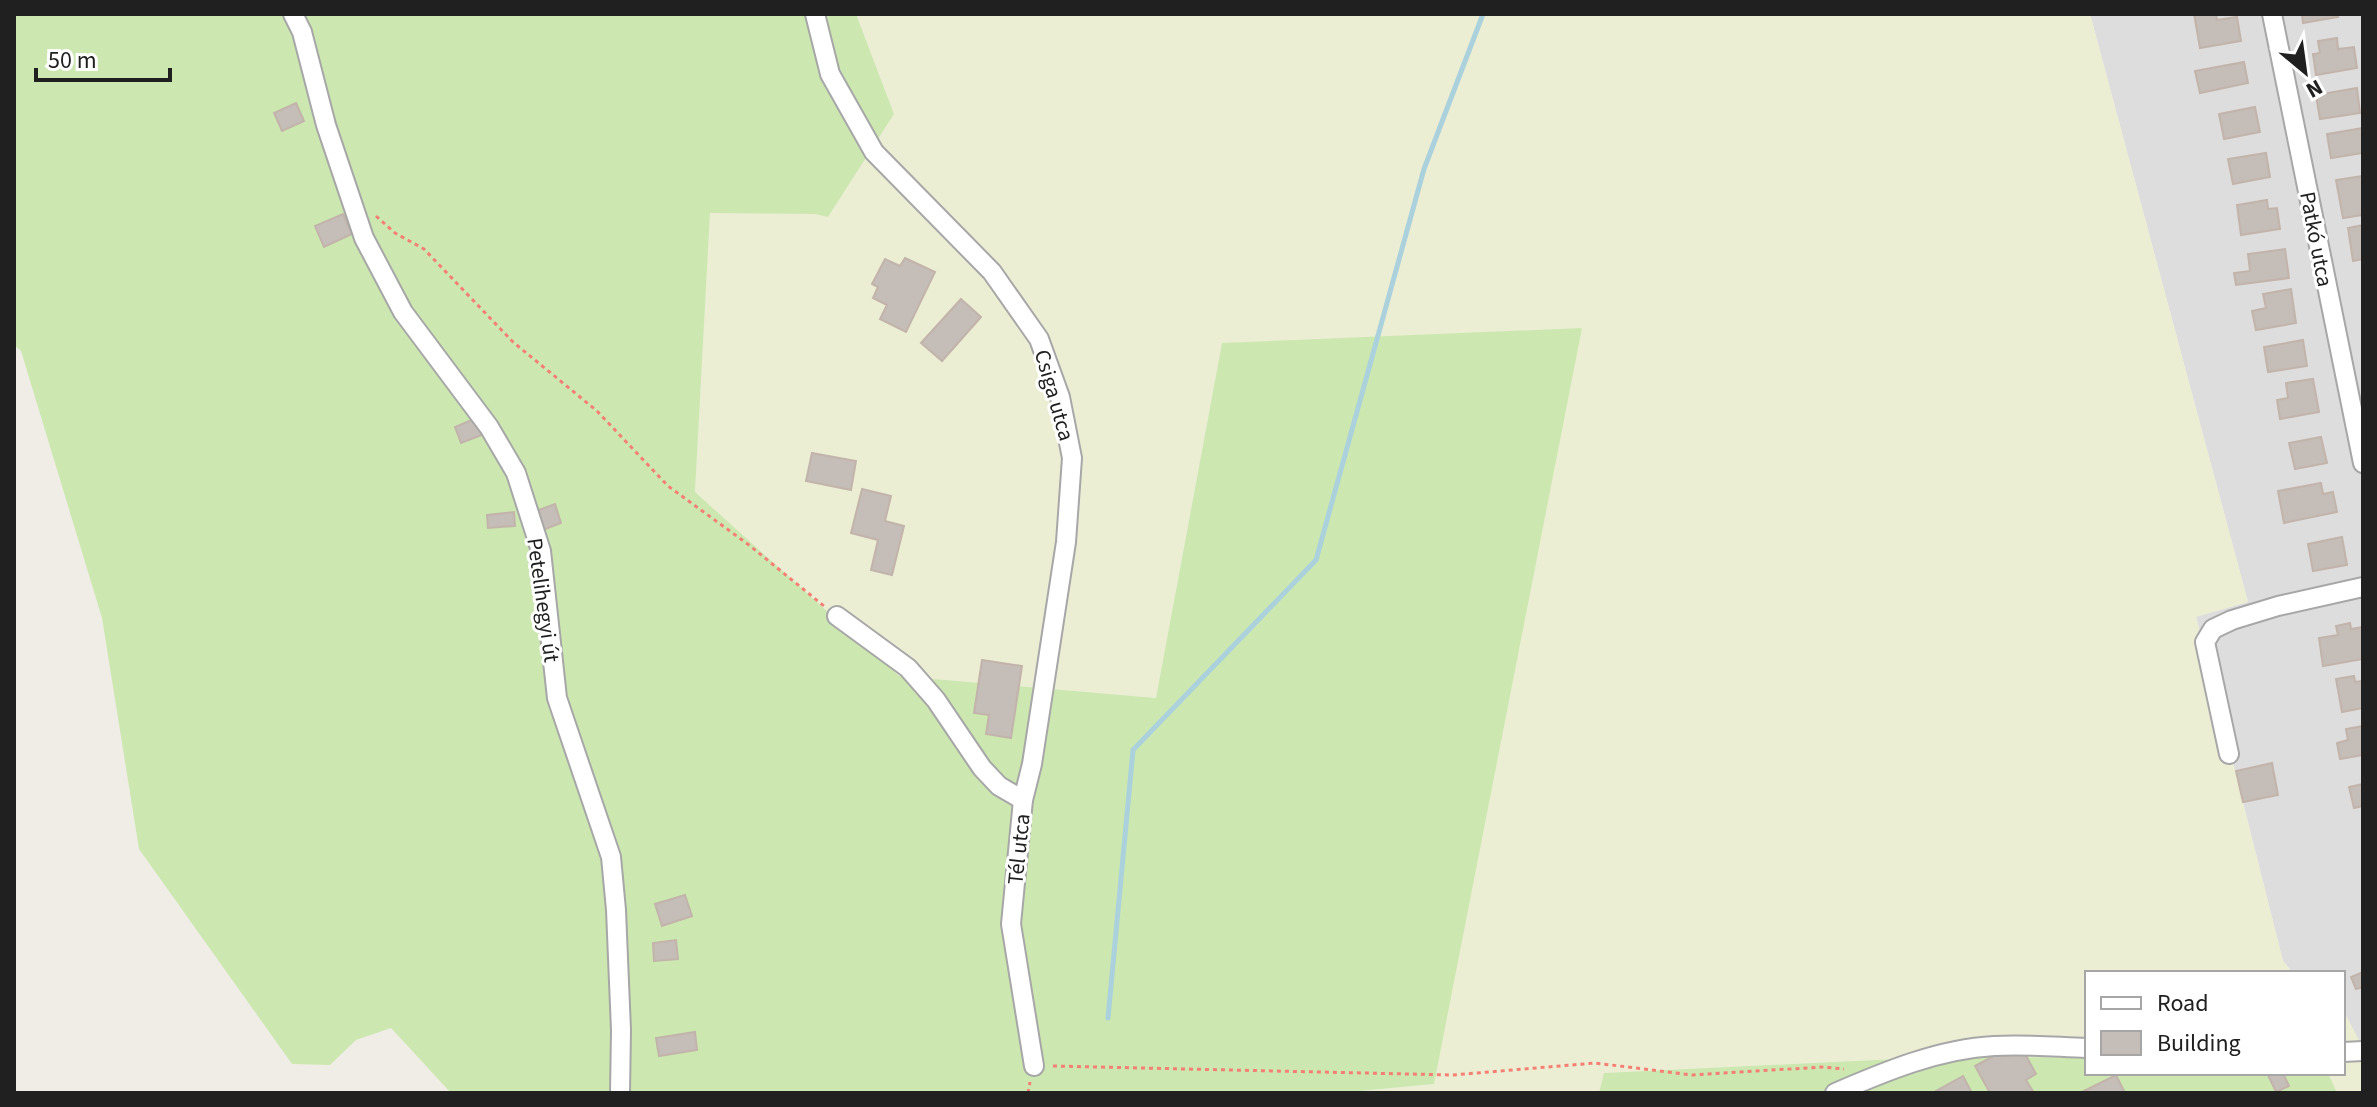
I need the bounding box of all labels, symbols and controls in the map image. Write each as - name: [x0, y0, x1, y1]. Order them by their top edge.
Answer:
- scale bar: [36, 32, 170, 82]
- north arrow: [2265, 32, 2345, 112]
- text: 50 m: [48, 43, 97, 78]
- text: N: [2300, 71, 2328, 106]
- street label: Patkó utca: [2291, 189, 2341, 290]
- street label: Csiga utca: [1026, 346, 1082, 445]
- street label: Petelihegyi út: [518, 536, 568, 665]
- street label: Tél utca: [999, 812, 1039, 886]
- legend: [2085, 971, 2345, 1075]
- text: Road: [2157, 986, 2209, 1021]
- text: Building: [2157, 1026, 2241, 1061]

